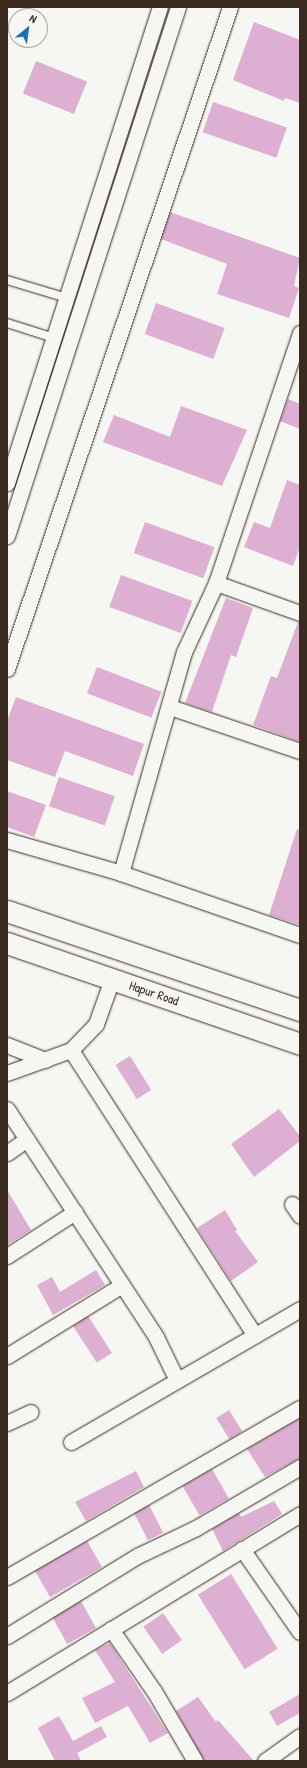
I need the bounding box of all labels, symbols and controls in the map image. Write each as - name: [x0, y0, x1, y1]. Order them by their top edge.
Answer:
- north arrow: [8, 8, 48, 48]
- text: N: [27, 11, 39, 26]
- street label: Hapur Road: [127, 977, 181, 1009]

